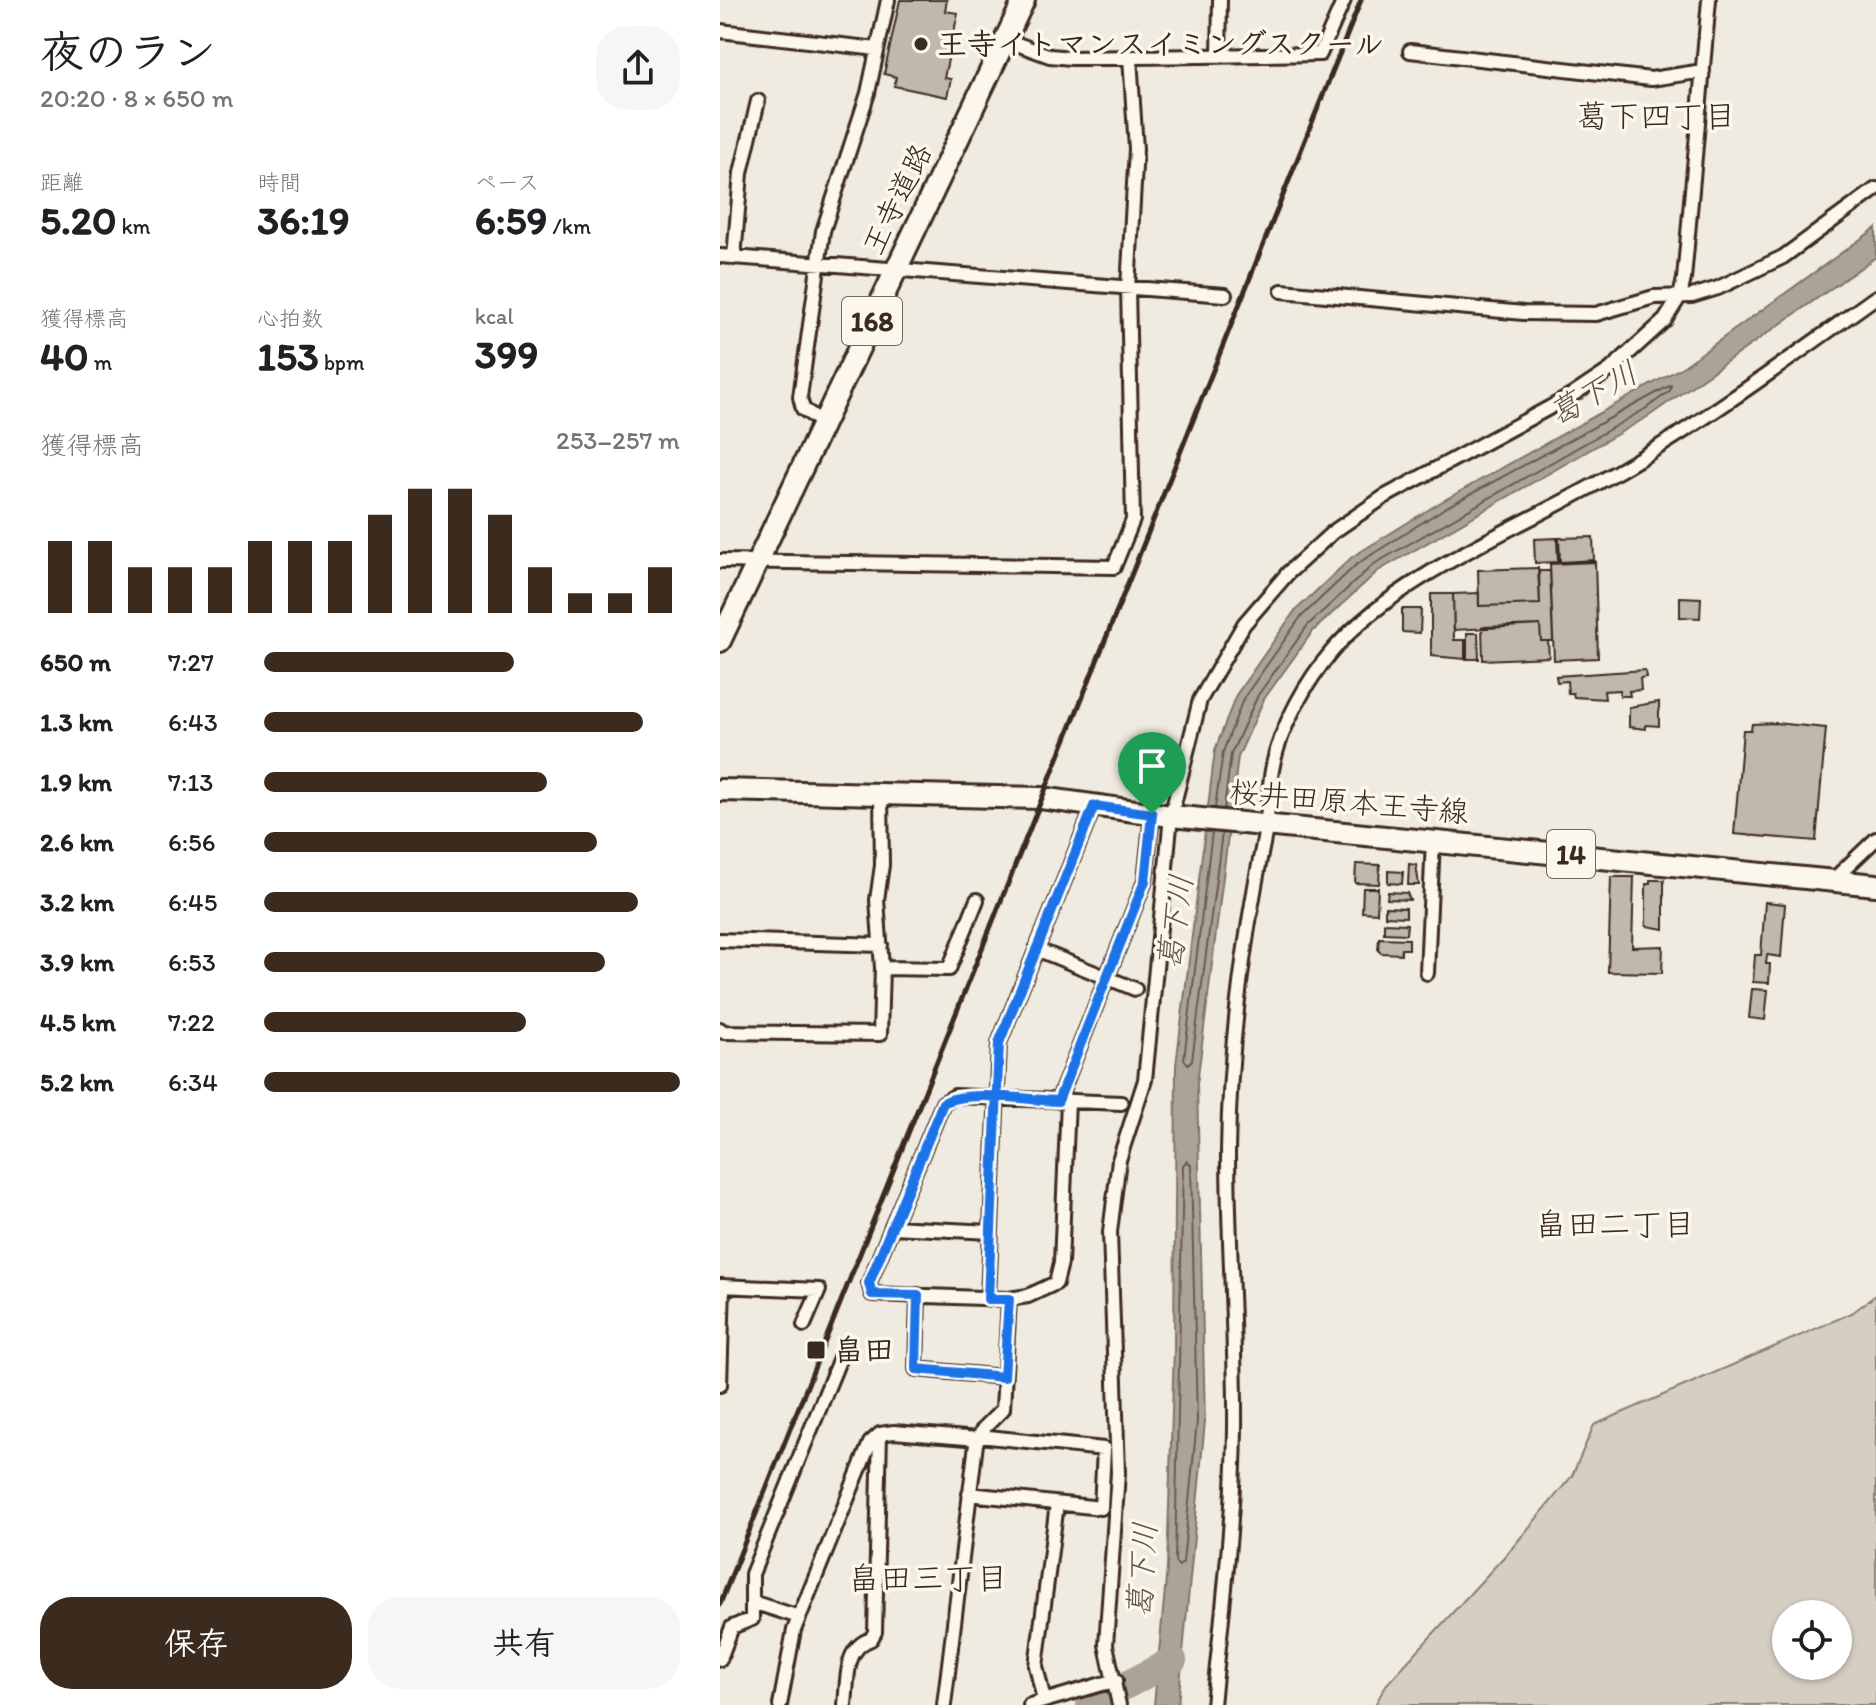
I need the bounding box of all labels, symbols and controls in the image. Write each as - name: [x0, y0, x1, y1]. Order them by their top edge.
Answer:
- text: 夜のラン: [40, 25, 216, 78]
- place label: 王寺イトマンスイミングスクール: [937, 25, 1384, 62]
- button: share: [596, 26, 680, 110]
- marker: 王寺イトマンスイミングスクール: [912, 35, 930, 53]
- text: 20:20 · 8 × 650 m: [40, 82, 234, 114]
- district label: 葛下四丁目: [1576, 97, 1736, 135]
- street label: 王寺道路: [854, 137, 939, 261]
- text: 距離: [40, 169, 84, 196]
- text: 時間: [257, 169, 301, 196]
- text: ペース: [475, 169, 539, 196]
- text: 5.20: [40, 196, 117, 244]
- text: 36:19: [257, 196, 350, 244]
- text: 6:59: [475, 196, 548, 244]
- text: km: [117, 213, 151, 240]
- text: /km: [548, 213, 591, 240]
- road number: 168: [842, 297, 902, 345]
- text: kcal: [475, 303, 514, 330]
- text: 獲得標高: [40, 305, 128, 332]
- text: 心拍数: [257, 305, 323, 332]
- text: 399: [475, 330, 538, 378]
- text: 40: [40, 332, 89, 380]
- text: 153: [257, 332, 319, 380]
- text: m: [89, 349, 112, 376]
- text: bpm: [319, 349, 364, 376]
- water label: 葛下川: [1542, 353, 1644, 433]
- text: 253–257 m: [556, 424, 680, 456]
- text: 獲得標高: [40, 429, 144, 461]
- text: 650 m: [40, 646, 111, 678]
- text: 7:27: [168, 646, 214, 678]
- text: 1.3 km: [40, 706, 113, 738]
- text: 6:43: [168, 706, 218, 738]
- pin: [1118, 732, 1186, 814]
- icon: arrive: [1130, 744, 1174, 788]
- text: 1.9 km: [40, 766, 112, 798]
- text: 7:13: [168, 766, 214, 798]
- street label: 桜井田原本王寺線: [1228, 773, 1470, 830]
- text: 2.6 km: [40, 826, 114, 858]
- text: 6:56: [168, 826, 216, 858]
- road number: 14: [1547, 830, 1595, 878]
- water label: 葛下川: [1150, 872, 1200, 972]
- text: 3.2 km: [40, 886, 114, 918]
- text: 6:45: [168, 886, 217, 918]
- text: 3.9 km: [40, 946, 114, 978]
- text: 6:53: [168, 946, 216, 978]
- text: 4.5 km: [40, 1006, 116, 1038]
- text: 7:22: [168, 1006, 215, 1038]
- text: 5.2 km: [40, 1066, 114, 1098]
- text: 6:34: [168, 1066, 218, 1098]
- district label: 畠田二丁目: [1535, 1205, 1695, 1243]
- place label: 畠田: [834, 1331, 894, 1368]
- marker: 畠田: [805, 1339, 827, 1361]
- water label: 葛下川: [1120, 1521, 1164, 1619]
- district label: 畠田三丁目: [848, 1559, 1008, 1597]
- button: 保存: [40, 1597, 352, 1689]
- button: 共有: [368, 1597, 680, 1689]
- map controls: [1772, 1600, 1852, 1680]
- button: locate: [1772, 1600, 1852, 1680]

